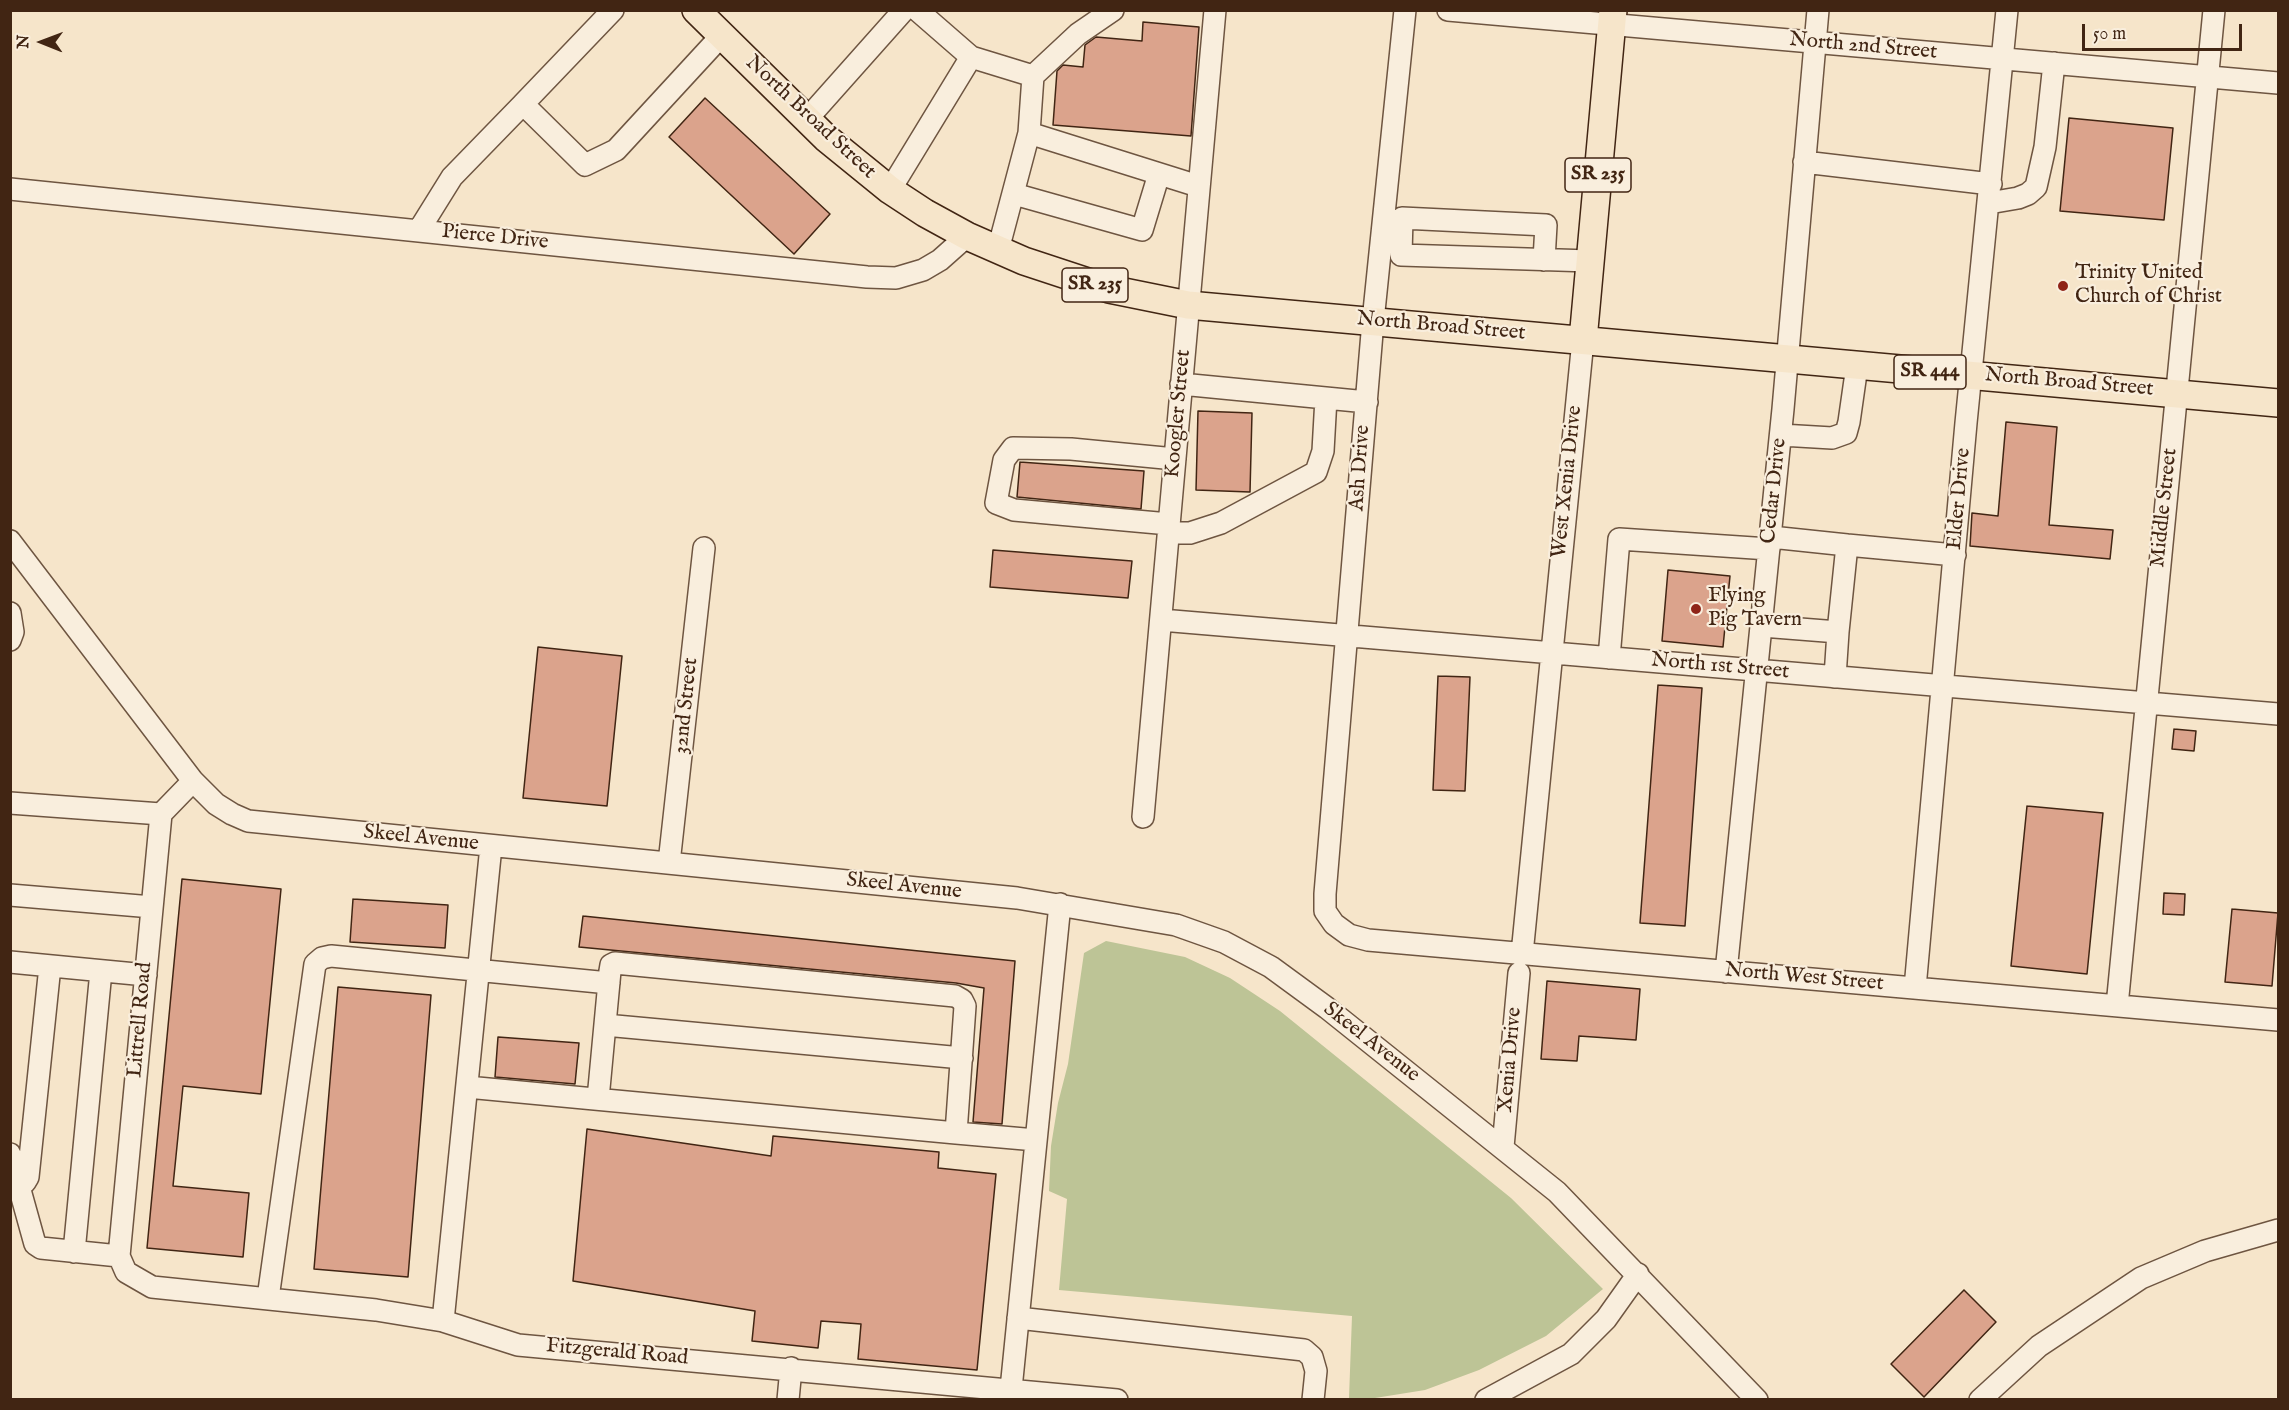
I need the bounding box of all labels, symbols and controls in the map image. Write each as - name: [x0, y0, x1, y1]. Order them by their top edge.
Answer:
- north arrow: [12, 12, 72, 72]
- scale bar: [2085, 12, 2246, 50]
- text: 50 m: [2093, 23, 2126, 46]
- street label: North 2nd Street: [1788, 28, 1938, 66]
- text: N: [14, 35, 34, 49]
- street label: North Broad Street: [739, 51, 881, 185]
- road number: SR 235: [1565, 158, 1631, 192]
- street label: Pierce Drive: [440, 220, 550, 256]
- place label: Trinity United Church of Christ: [2075, 261, 2222, 311]
- road number: SR 235: [1062, 268, 1128, 302]
- marker: Trinity United Church of Christ: [2056, 279, 2070, 293]
- street label: North Broad Street: [1355, 307, 1527, 347]
- street label: Koogler Street: [1161, 349, 1197, 479]
- road number: SR 444: [1894, 355, 1966, 389]
- street label: North Broad Street: [1983, 363, 2155, 403]
- street label: West Xenia Drive: [1547, 404, 1589, 560]
- street label: Ash Drive: [1345, 424, 1377, 512]
- street label: Cedar Drive: [1757, 437, 1793, 545]
- street label: Elder Drive: [1943, 447, 1977, 551]
- street label: Middle Street: [2146, 447, 2184, 569]
- place label: Flying Pig Tavern: [1708, 584, 1802, 634]
- marker: Flying Pig Tavern: [1689, 602, 1703, 616]
- street label: North 1st Street: [1650, 648, 1790, 686]
- street label: 32nd Street: [669, 657, 705, 755]
- street label: Skeel Avenue: [362, 820, 480, 858]
- street label: Skeel Avenue: [845, 868, 963, 906]
- street label: North West Street: [1723, 958, 1885, 998]
- street label: Littrell Road: [123, 961, 159, 1079]
- street label: Skeel Avenue: [1318, 997, 1424, 1089]
- street label: Xenia Drive: [1494, 1006, 1528, 1114]
- street label: Fitzgerald Road: [545, 1334, 689, 1372]

